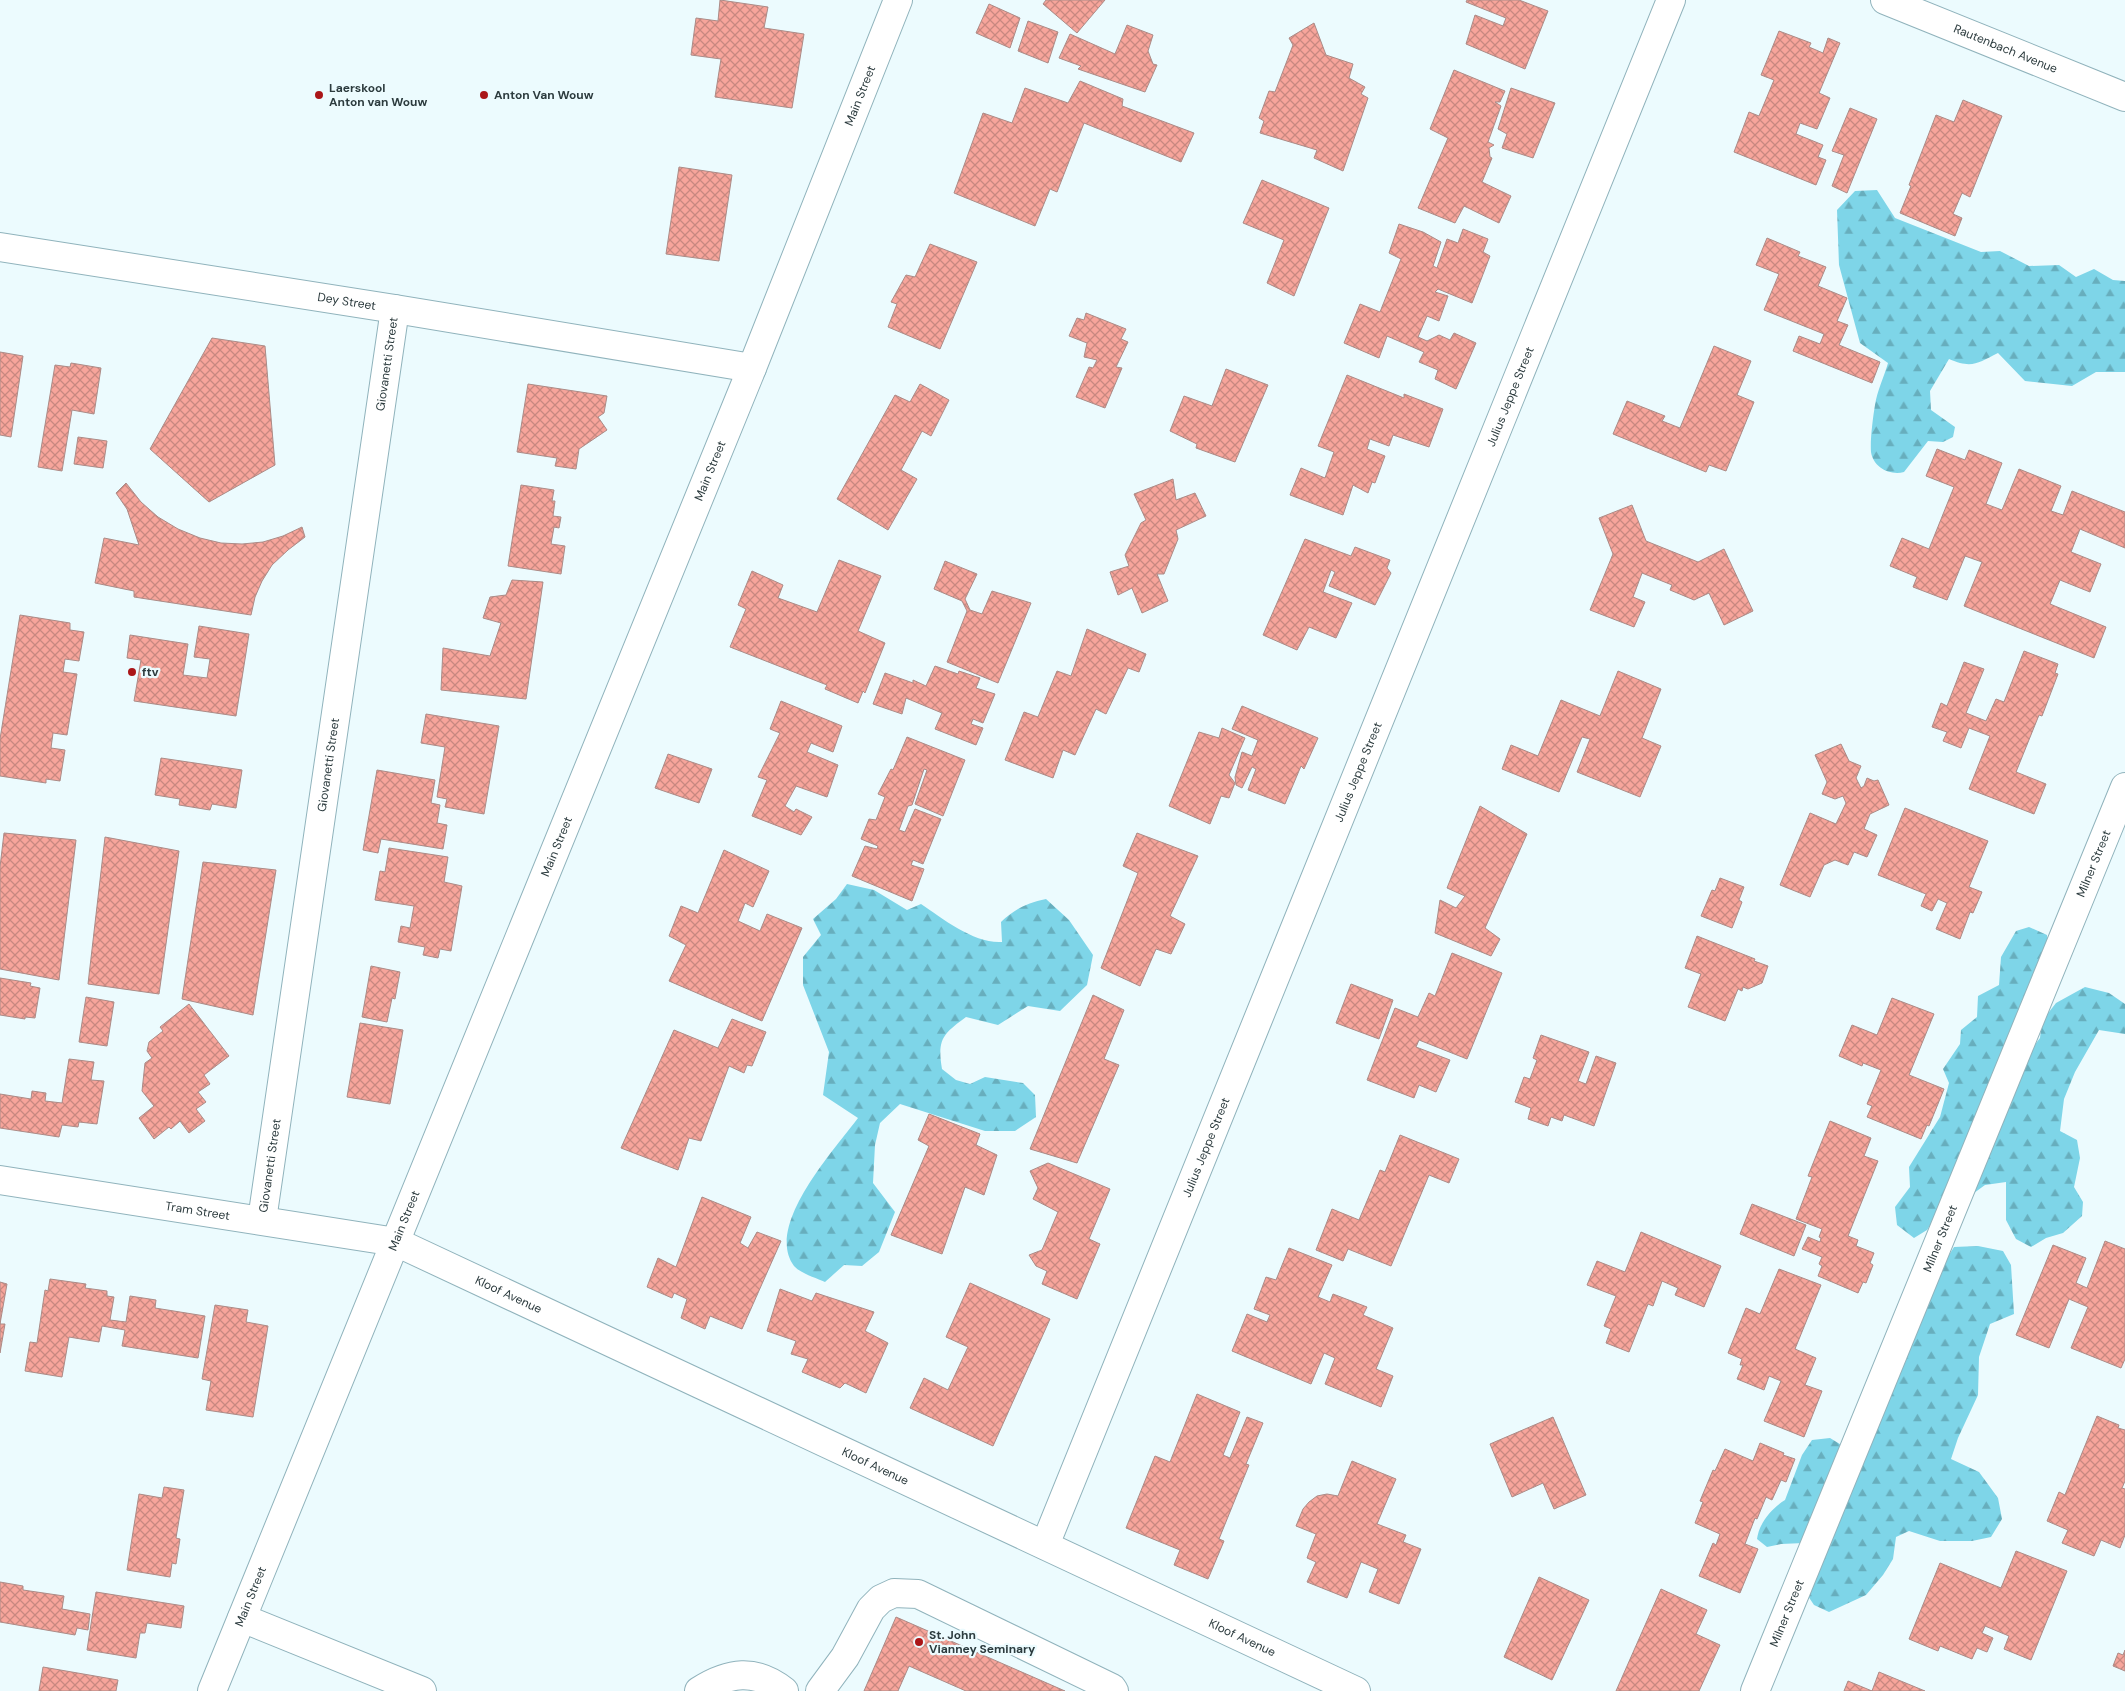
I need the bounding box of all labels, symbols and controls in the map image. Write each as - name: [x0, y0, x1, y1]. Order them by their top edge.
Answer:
- street label: Rautenbach Avenue: [1951, 21, 2060, 77]
- street label: Main Street: [841, 63, 879, 128]
- place label: Laerskool Anton van Wouw: [329, 80, 427, 110]
- place label: Anton Van Wouw: [494, 87, 594, 103]
- marker: Laerskool Anton van Wouw: [313, 89, 325, 101]
- marker: Anton Van Wouw: [478, 89, 490, 101]
- street label: Dey Street: [316, 289, 377, 314]
- street label: Giovanetti Street: [372, 316, 402, 412]
- street label: Julius Jeppe Street: [1483, 344, 1538, 449]
- street label: Main Street: [691, 438, 730, 503]
- place label: ftv: [142, 664, 159, 680]
- marker: ftv: [126, 666, 138, 678]
- street label: Giovanetti Street: [314, 717, 343, 813]
- street label: Julius Jeppe Street: [1331, 719, 1386, 824]
- street label: Main Street: [537, 814, 576, 879]
- street label: Milner Street: [2073, 827, 2115, 900]
- street label: Julius Jeppe Street: [1179, 1095, 1234, 1200]
- street label: Giovanetti Street: [255, 1117, 285, 1213]
- street label: Main Street: [385, 1188, 424, 1253]
- street label: Tram Street: [164, 1198, 231, 1224]
- street label: Milner Street: [1919, 1202, 1961, 1274]
- street label: Kloof Avenue: [472, 1272, 545, 1317]
- street label: Kloof Avenue: [839, 1444, 912, 1489]
- street label: Main Street: [231, 1564, 270, 1629]
- street label: Milner Street: [1766, 1577, 1808, 1649]
- street label: Kloof Avenue: [1206, 1615, 1278, 1660]
- place label: St. John Vianney Seminary: [929, 1627, 1036, 1657]
- marker: St. John Vianney Seminary: [913, 1636, 925, 1648]

